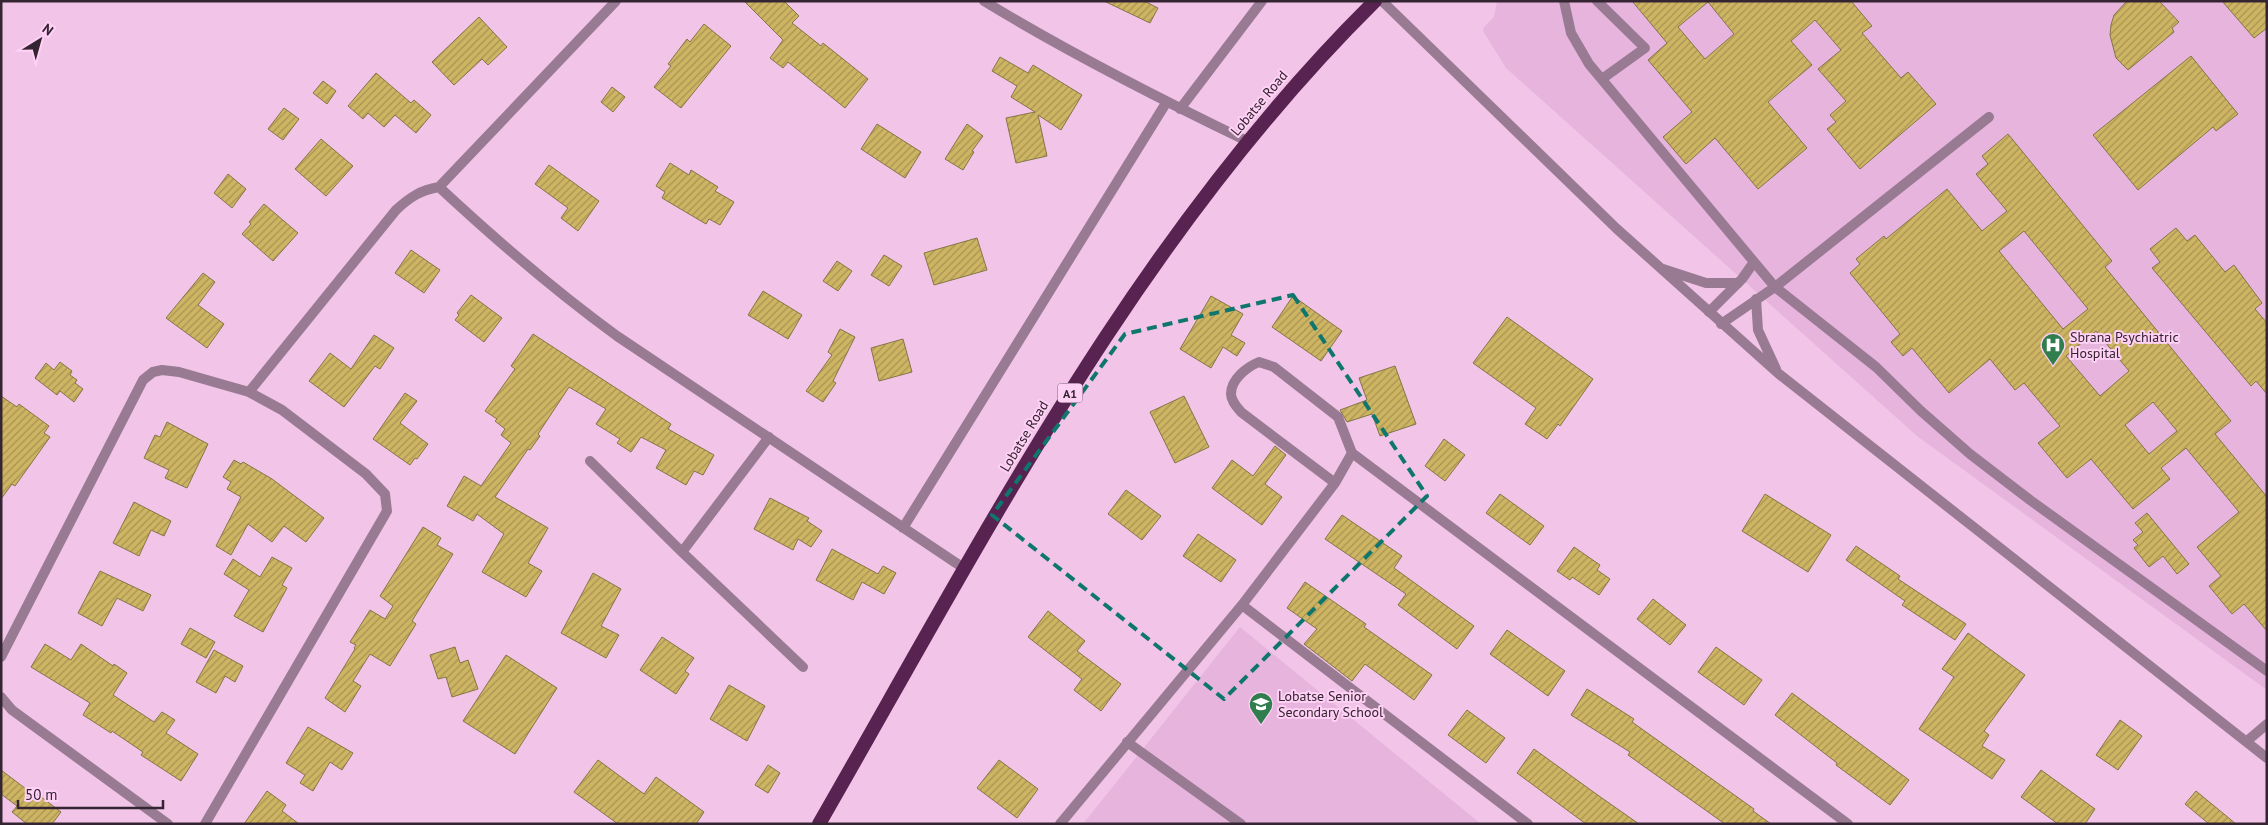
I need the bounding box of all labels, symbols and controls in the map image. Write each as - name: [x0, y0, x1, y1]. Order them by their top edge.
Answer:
- north arrow: [15, 15, 65, 65]
- text: N: [39, 20, 57, 40]
- street label: Lobatse Road: [1227, 67, 1291, 139]
- place label: Sbrana Psychiatric Hospital: [2070, 328, 2179, 362]
- hospital icon: Sbrana Psychiatric Hospital: [2040, 332, 2066, 366]
- road number: A1: [1058, 383, 1082, 402]
- street label: Lobatse Road: [996, 397, 1052, 475]
- place label: Lobatse Senior Secondary School: [1278, 687, 1383, 721]
- school or university icon: Lobatse Senior Secondary School: [1248, 691, 1274, 725]
- scale bar: [18, 778, 162, 810]
- text: 50 m: [25, 785, 58, 804]

